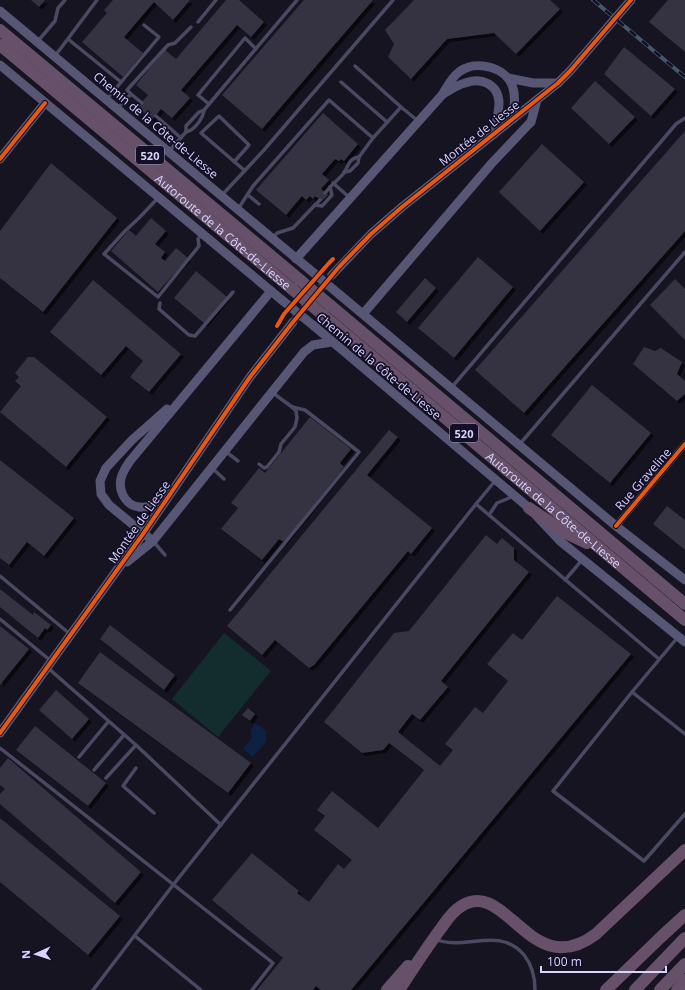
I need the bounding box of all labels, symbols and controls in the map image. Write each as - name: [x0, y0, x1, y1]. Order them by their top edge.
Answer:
- street label: Chemin de la Côte-de-Liesse: [90, 68, 222, 182]
- street label: Montée de Liesse: [435, 96, 523, 170]
- road number: 520: [136, 146, 164, 164]
- street label: Autoroute de la Côte-de-Liesse: [152, 170, 295, 293]
- street label: Chemin de la Côte-de-Liesse: [313, 309, 445, 423]
- road number: 520: [450, 424, 478, 442]
- street label: Rue Graveline: [611, 444, 675, 514]
- street label: Autoroute de la Côte-de-Liesse: [483, 448, 625, 572]
- street label: Montée de Liesse: [104, 477, 174, 567]
- north arrow: [16, 934, 56, 974]
- scale bar: [541, 948, 666, 974]
- text: N: [18, 950, 33, 959]
- text: 100 m: [547, 953, 582, 970]

